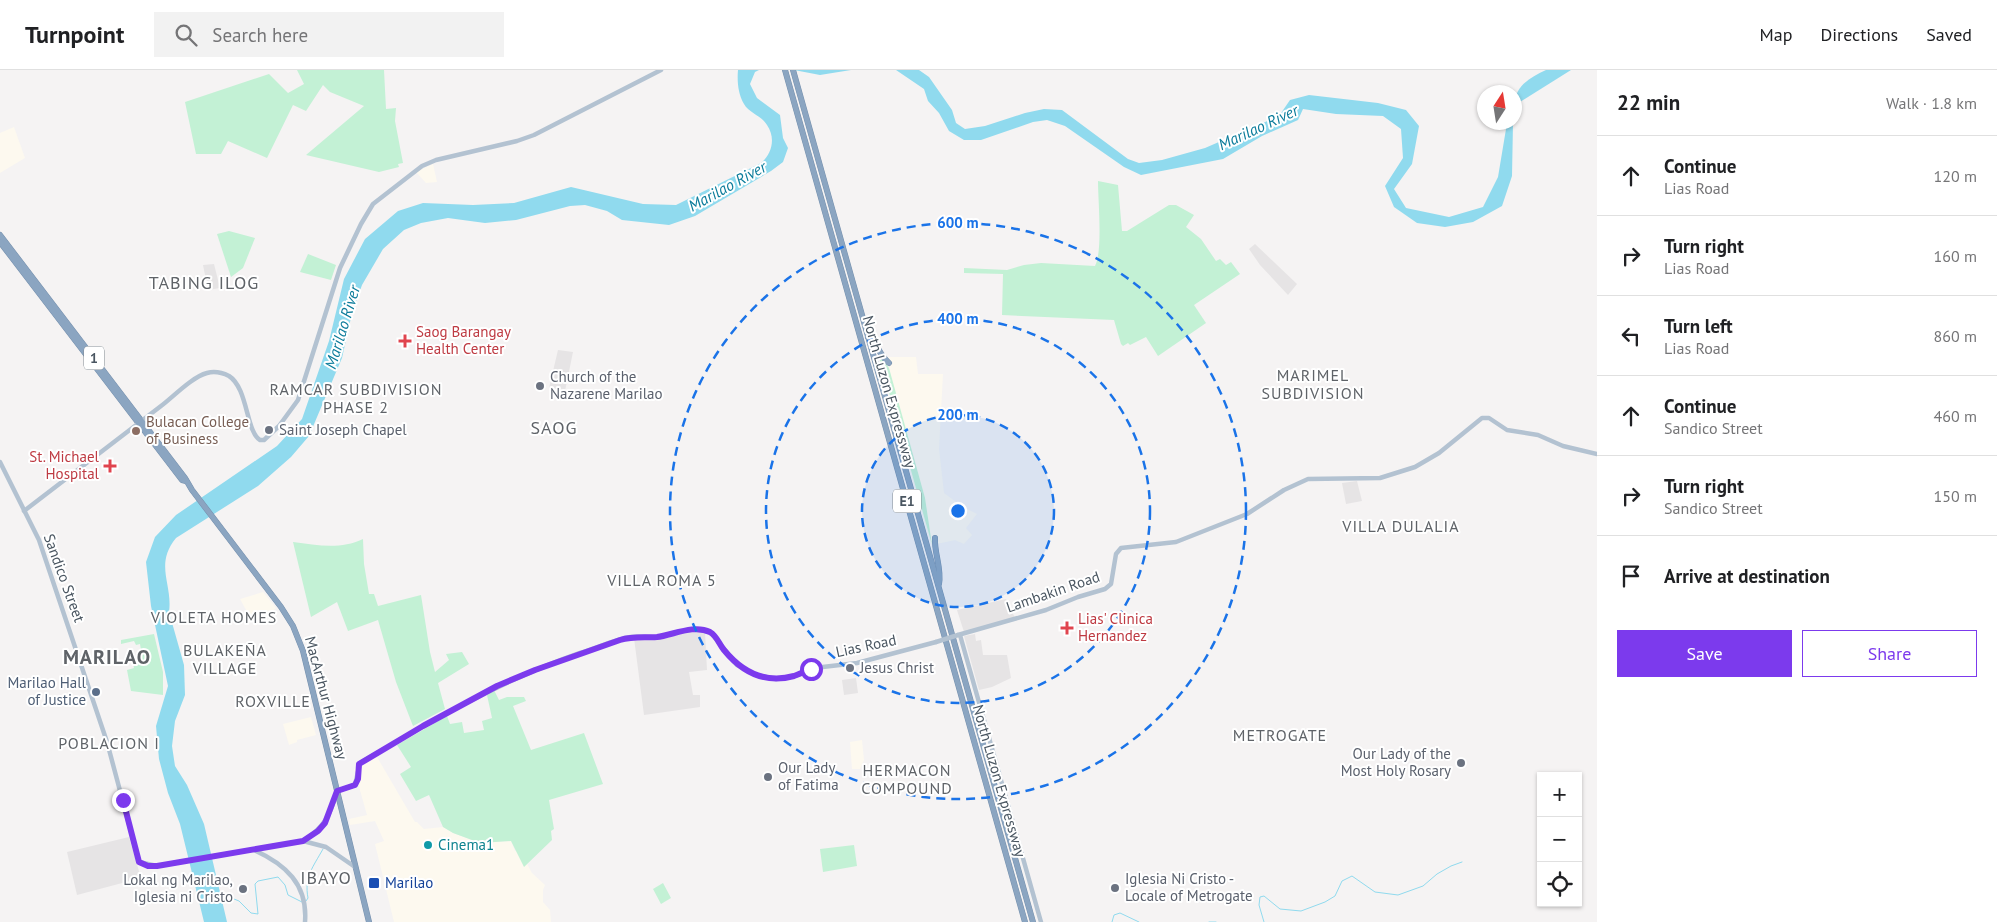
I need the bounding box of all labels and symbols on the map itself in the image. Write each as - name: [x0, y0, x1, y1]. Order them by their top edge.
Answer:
- north arrow: [1477, 85, 1522, 130]
- water label: Marilao River: [1215, 99, 1303, 154]
- water label: Marilao River: [685, 156, 771, 216]
- text: 600 m: [937, 213, 979, 232]
- district label: TABING ILOG: [149, 271, 259, 294]
- water label: Marilao River: [320, 281, 365, 371]
- text: 400 m: [937, 309, 979, 328]
- street label: North Luzon Expressway: [859, 313, 920, 470]
- place label: Saog Barangay Health Center: [416, 322, 511, 358]
- marker: Saog Barangay Health Center: [398, 334, 412, 348]
- road number: 1: [84, 346, 104, 370]
- district label: MARIMEL SUBDIVISION: [1261, 365, 1365, 403]
- place label: Church of the Nazarene Marilao: [550, 367, 663, 403]
- district label: RAMCAR SUBDIVISION PHASE 2: [270, 379, 442, 417]
- marker: Church of the Nazarene Marilao: [534, 380, 546, 392]
- text: 200 m: [937, 405, 979, 424]
- place label: Bulacan College of Business: [146, 412, 249, 448]
- district label: SAOG: [531, 416, 577, 439]
- place label: Saint Joseph Chapel: [279, 420, 407, 439]
- marker: Saint Joseph Chapel: [263, 424, 275, 436]
- marker: Bulacan College of Business: [130, 425, 142, 437]
- place label: St. Michael Hospital: [29, 447, 100, 483]
- marker: St. Michael Hospital: [103, 459, 117, 473]
- road number: E1: [893, 490, 921, 512]
- centre of rings: [949, 502, 967, 520]
- district label: VILLA DULALIA: [1341, 516, 1460, 536]
- street label: Sandico Street: [40, 531, 89, 625]
- street label: Lambakin Road: [1004, 567, 1102, 616]
- district label: VILLA ROMA 5: [606, 570, 717, 590]
- district label: VIOLETA HOMES: [150, 607, 277, 627]
- place label: Lias' Clinica Hernandez: [1078, 609, 1153, 645]
- marker: Lias' Clinica Hernandez: [1060, 621, 1074, 635]
- street label: Lias Road: [834, 630, 898, 661]
- street label: MacArthur Highway: [301, 634, 352, 762]
- district label: BULAKEÑA VILLAGE: [183, 640, 267, 678]
- district label: MARILAO: [63, 644, 151, 670]
- route start: [800, 658, 823, 681]
- place label: Jesus Christ: [859, 658, 934, 677]
- marker: Jesus Christ: [844, 662, 856, 674]
- place label: Marilao Hall of Justice: [7, 673, 87, 709]
- marker: Marilao Hall of Justice: [90, 686, 102, 698]
- district label: ROXVILLE: [235, 691, 311, 711]
- street label: North Luzon Expressway: [969, 702, 1030, 859]
- district label: METROGATE: [1233, 725, 1327, 745]
- district label: POBLACION I: [58, 733, 160, 753]
- place label: Our Lady of the Most Holy Rosary: [1341, 744, 1451, 780]
- marker: Our Lady of the Most Holy Rosary: [1455, 757, 1467, 769]
- place label: Our Lady of Fatima: [778, 758, 839, 794]
- district label: HERMACON COMPOUND: [861, 760, 953, 798]
- marker: Our Lady of Fatima: [762, 771, 774, 783]
- route end: [112, 789, 135, 812]
- place label: Cinema1: [438, 835, 494, 854]
- marker: Cinema1: [422, 839, 434, 851]
- district label: IBAYO: [300, 866, 352, 889]
- place label: Iglesia Ni Cristo - Locale of Metrogate: [1125, 869, 1253, 905]
- place label: Lokal ng Marilao, Iglesia ni Cristo: [123, 870, 233, 906]
- place label: Marilao: [385, 873, 433, 892]
- marker: Marilao: [367, 876, 381, 890]
- marker: Iglesia Ni Cristo - Locale of Metrogate: [1109, 882, 1121, 894]
- marker: Lokal ng Marilao, Iglesia ni Cristo: [237, 883, 249, 895]

